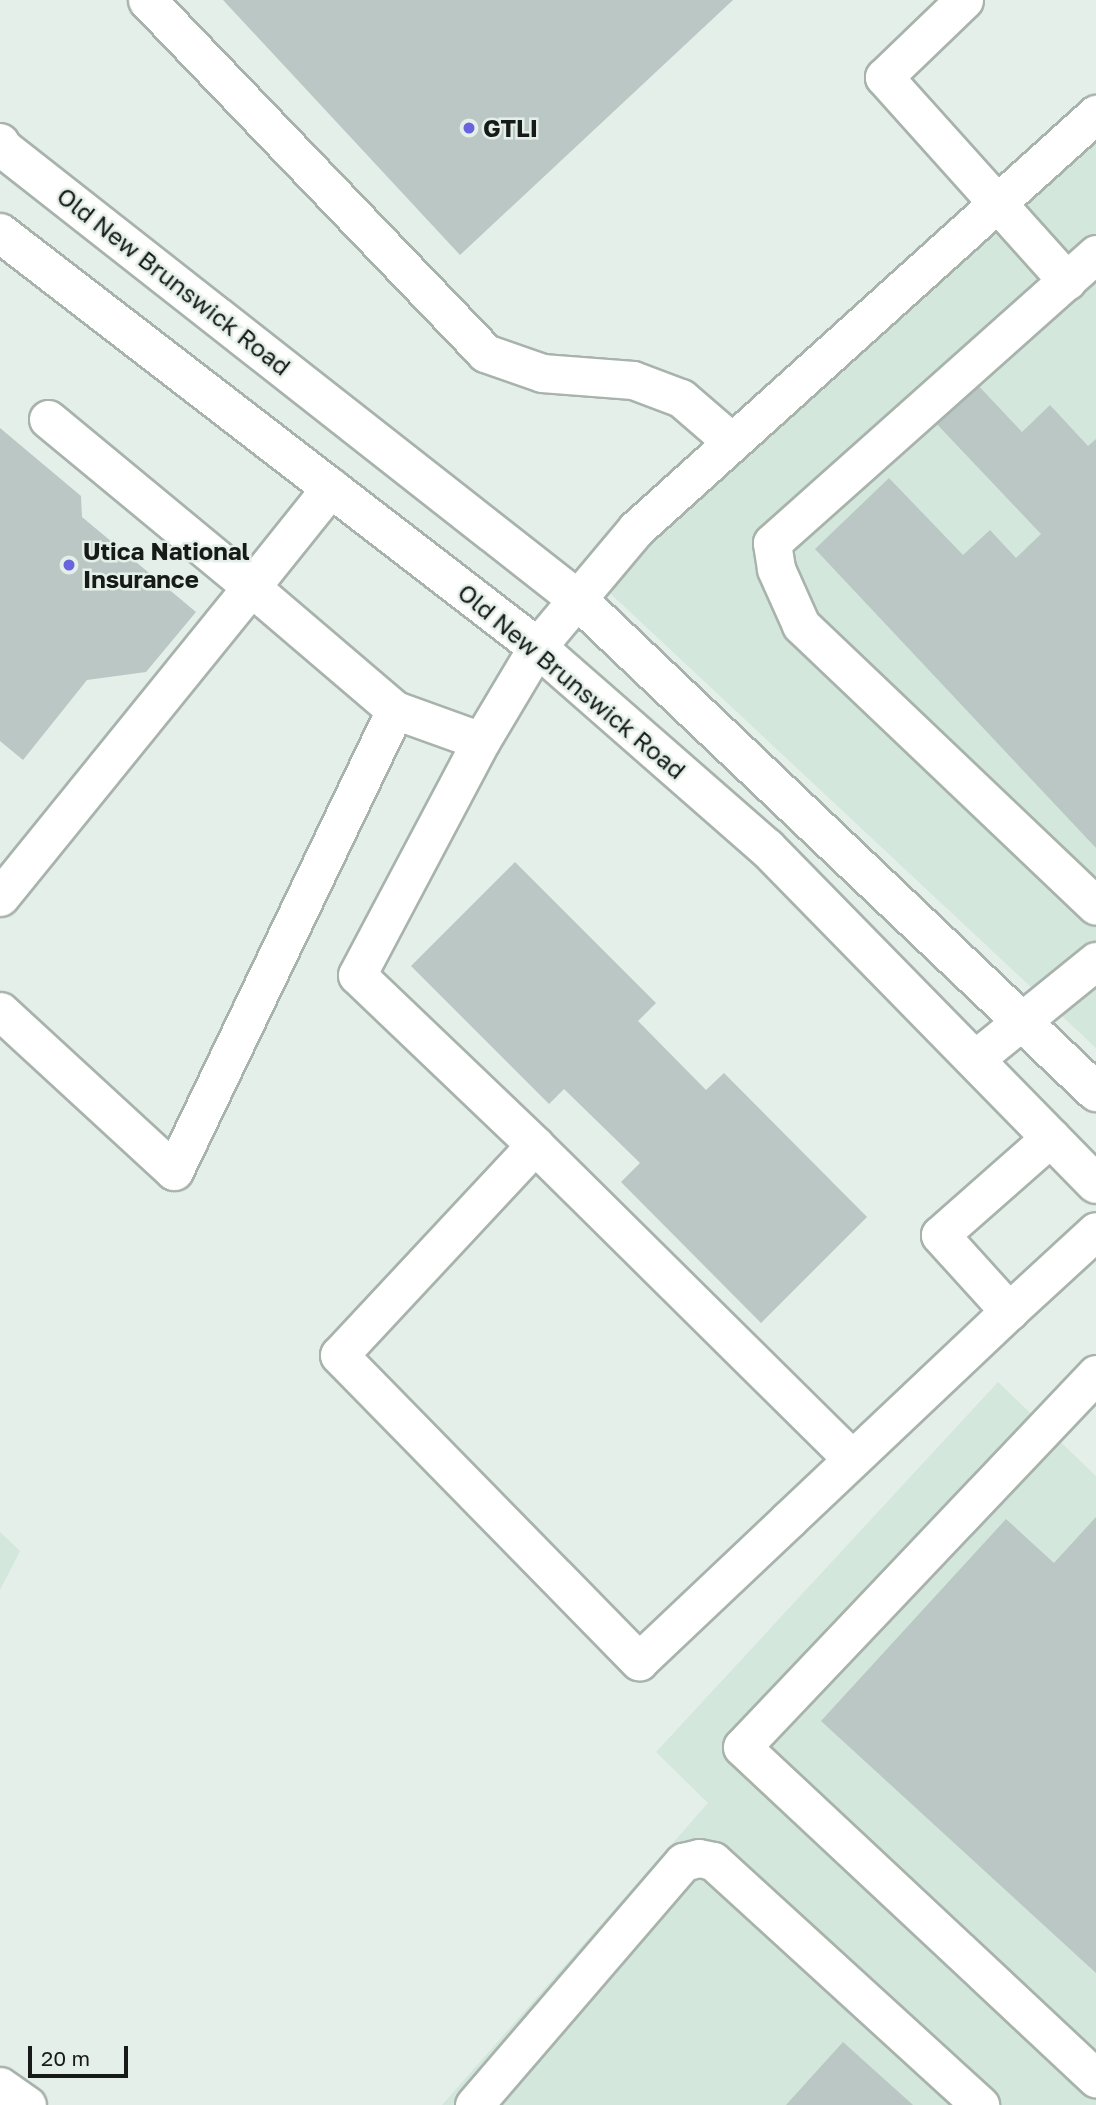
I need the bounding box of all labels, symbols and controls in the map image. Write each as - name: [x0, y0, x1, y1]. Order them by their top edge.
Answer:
- place label: GTLI: [483, 114, 538, 142]
- marker: GTLI: [461, 120, 477, 136]
- street label: Old New Brunswick Road: [52, 181, 296, 381]
- place label: Utica National Insurance: [83, 537, 250, 593]
- marker: Utica National Insurance: [61, 557, 77, 573]
- street label: Old New Brunswick Road: [452, 577, 692, 785]
- scale bar: [32, 2032, 131, 2076]
- text: 20 m: [41, 2045, 90, 2071]

